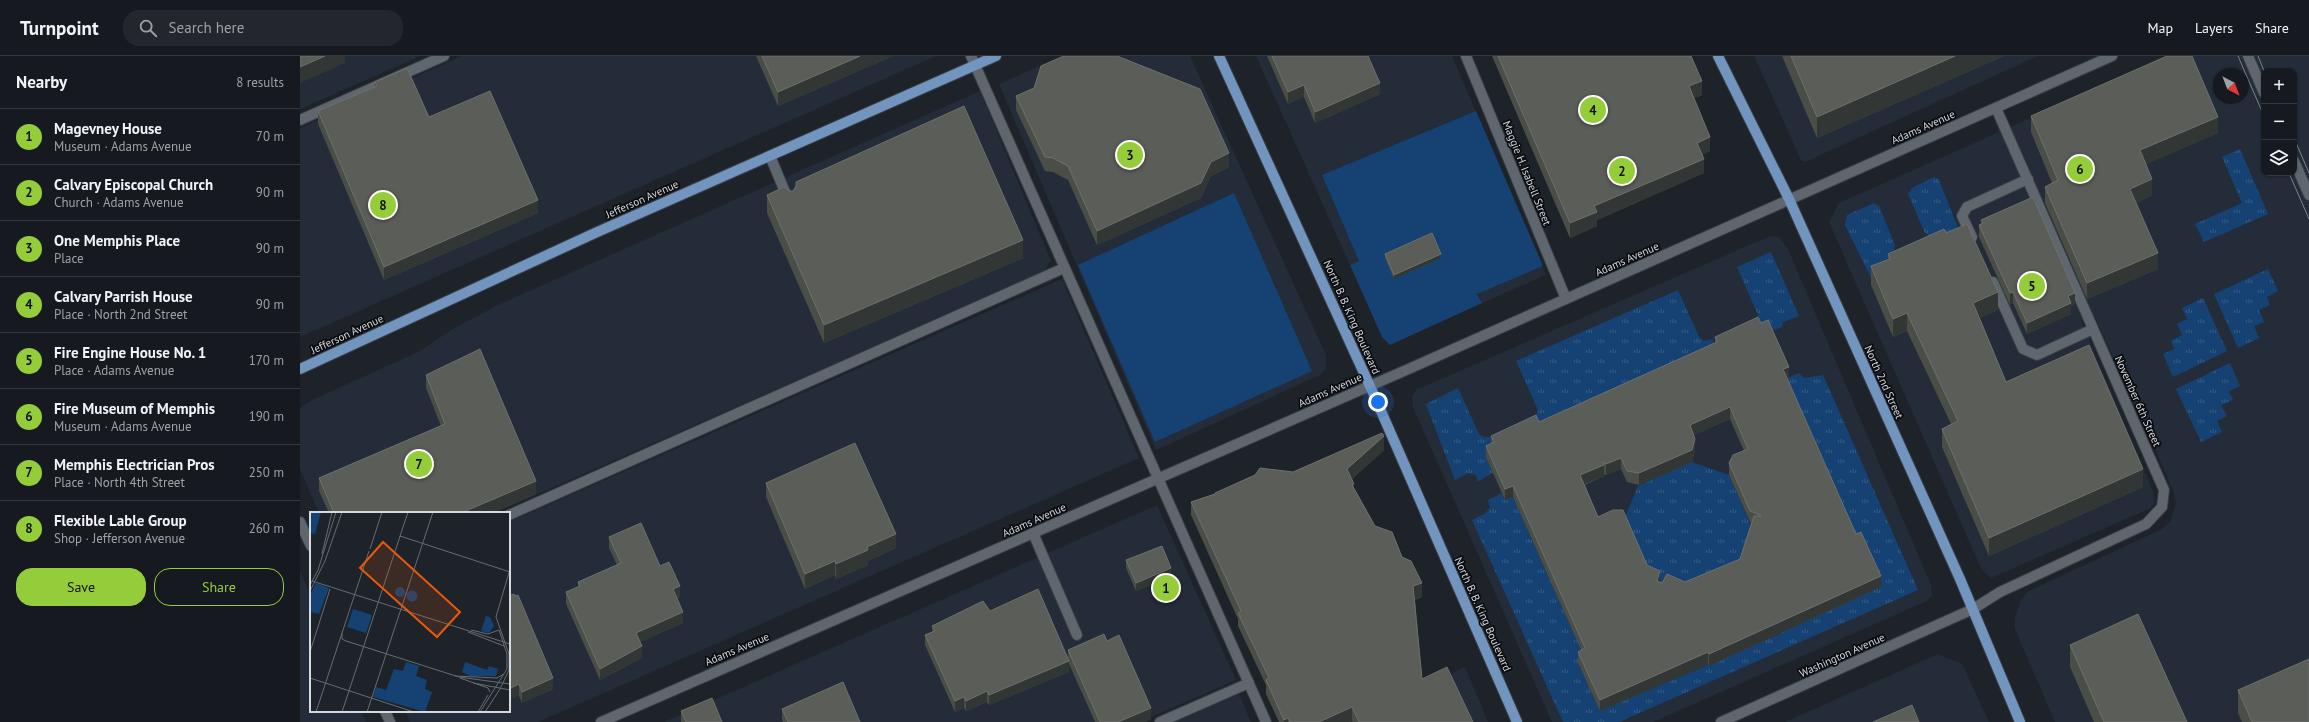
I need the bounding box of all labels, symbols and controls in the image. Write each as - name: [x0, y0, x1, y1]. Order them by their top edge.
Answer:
- search box: [123, 10, 403, 46]
- text: Turnpoint: [20, 16, 99, 40]
- icon: search: [137, 17, 159, 39]
- text: Search here: [169, 18, 244, 37]
- text: Map: [2147, 19, 2173, 37]
- text: Layers: [2195, 19, 2233, 37]
- text: Share: [2255, 19, 2289, 37]
- north arrow: [2213, 68, 2249, 104]
- map controls: [2261, 68, 2297, 176]
- button: +: [2261, 68, 2297, 104]
- text: Nearby: [16, 71, 67, 93]
- text: 8 results: [236, 74, 284, 91]
- pin: 4: [1580, 95, 1606, 125]
- button: −: [2261, 104, 2297, 140]
- street label: Adams Avenue: [1889, 107, 1957, 147]
- text: Magevney House: [54, 119, 162, 138]
- street label: Maggie H. Isabell Street: [1500, 119, 1554, 228]
- text: 1: [25, 128, 33, 145]
- text: 70 m: [256, 128, 284, 145]
- text: Museum · Adams Avenue: [54, 138, 192, 155]
- pin: 3: [1117, 140, 1143, 170]
- button: layers: [2261, 140, 2297, 176]
- pin: 6: [2067, 154, 2093, 184]
- pin: 2: [1609, 156, 1635, 186]
- text: Calvary Episcopal Church: [54, 175, 213, 194]
- street label: Jefferson Avenue: [602, 176, 681, 222]
- text: 2: [25, 184, 33, 201]
- text: 90 m: [256, 184, 284, 201]
- pin: 8: [370, 190, 396, 220]
- text: Church · Adams Avenue: [54, 194, 184, 211]
- text: One Memphis Place: [54, 231, 180, 250]
- street label: Adams Avenue: [1593, 239, 1661, 279]
- text: 3: [25, 240, 33, 257]
- text: 90 m: [256, 240, 284, 257]
- text: Place: [54, 250, 84, 267]
- street label: North B. B. King Boulevard: [1320, 258, 1384, 376]
- pin: 5: [2019, 271, 2045, 301]
- text: Calvary Parrish House: [54, 287, 193, 306]
- text: 4: [25, 296, 33, 313]
- text: 90 m: [256, 296, 284, 313]
- text: Place · North 2nd Street: [54, 306, 187, 323]
- street label: Jefferson Avenue: [308, 311, 386, 357]
- text: Fire Engine House No. 1: [54, 343, 206, 362]
- street label: North 2nd Street: [1862, 343, 1907, 421]
- text: 5: [25, 352, 33, 369]
- text: 170 m: [249, 352, 284, 369]
- street label: November 6th Street: [2112, 353, 2164, 449]
- text: Place · Adams Avenue: [54, 362, 174, 379]
- street label: Adams Avenue: [1296, 370, 1364, 410]
- your location: [1368, 392, 1388, 412]
- text: Fire Museum of Memphis: [54, 399, 215, 418]
- text: 6: [25, 408, 33, 425]
- text: 190 m: [249, 408, 284, 425]
- text: Museum · Adams Avenue: [54, 418, 192, 435]
- pin: 7: [406, 449, 432, 479]
- text: Memphis Electrician Pros: [54, 455, 215, 474]
- text: 7: [25, 464, 33, 481]
- text: 250 m: [249, 464, 284, 481]
- text: Place · North 4th Street: [54, 474, 185, 491]
- street label: Adams Avenue: [1000, 500, 1068, 540]
- text: Flexible Lable Group: [54, 511, 187, 530]
- inset map: [310, 512, 510, 712]
- text: 8: [25, 520, 33, 537]
- text: 260 m: [249, 520, 284, 537]
- text: Shop · Jefferson Avenue: [54, 530, 185, 547]
- street label: North B. B. King Boulevard: [1451, 555, 1515, 673]
- button: Save: [16, 568, 146, 606]
- button: Share: [154, 568, 284, 606]
- pin: 1: [1153, 573, 1179, 603]
- street label: Adams Avenue: [703, 629, 772, 669]
- street label: Washington Avenue: [1797, 630, 1887, 680]

